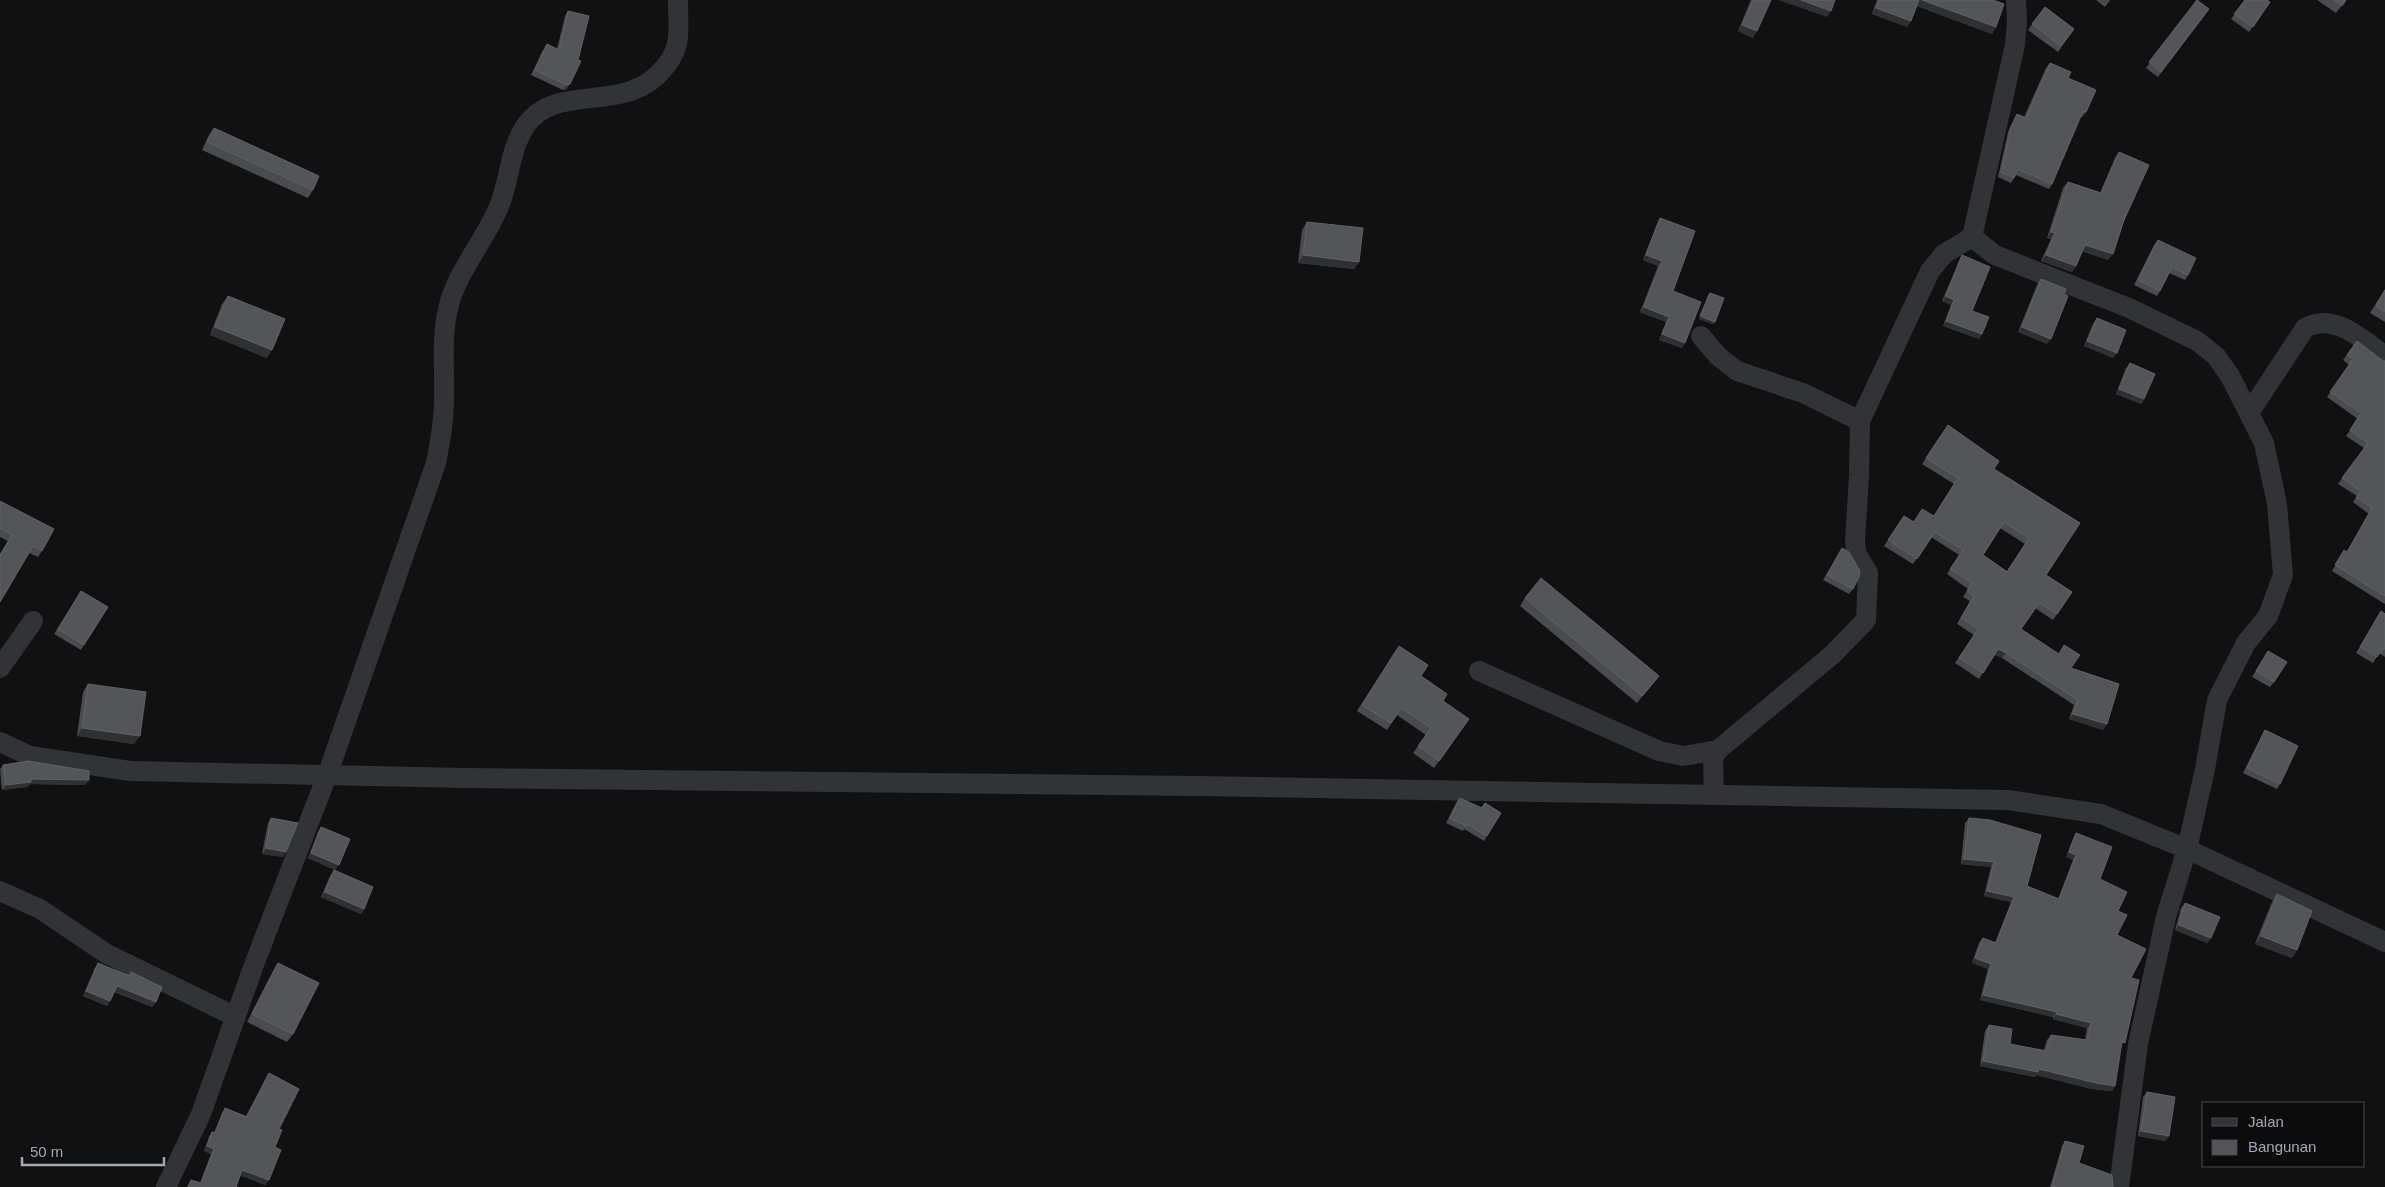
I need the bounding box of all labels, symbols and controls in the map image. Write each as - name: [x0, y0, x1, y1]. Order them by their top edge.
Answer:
- legend: [2202, 1102, 2365, 1167]
- text: Jalan: [2248, 1113, 2284, 1130]
- scale bar: [22, 1134, 165, 1166]
- text: Bangunan: [2248, 1138, 2316, 1155]
- text: 50 m: [30, 1143, 63, 1160]

